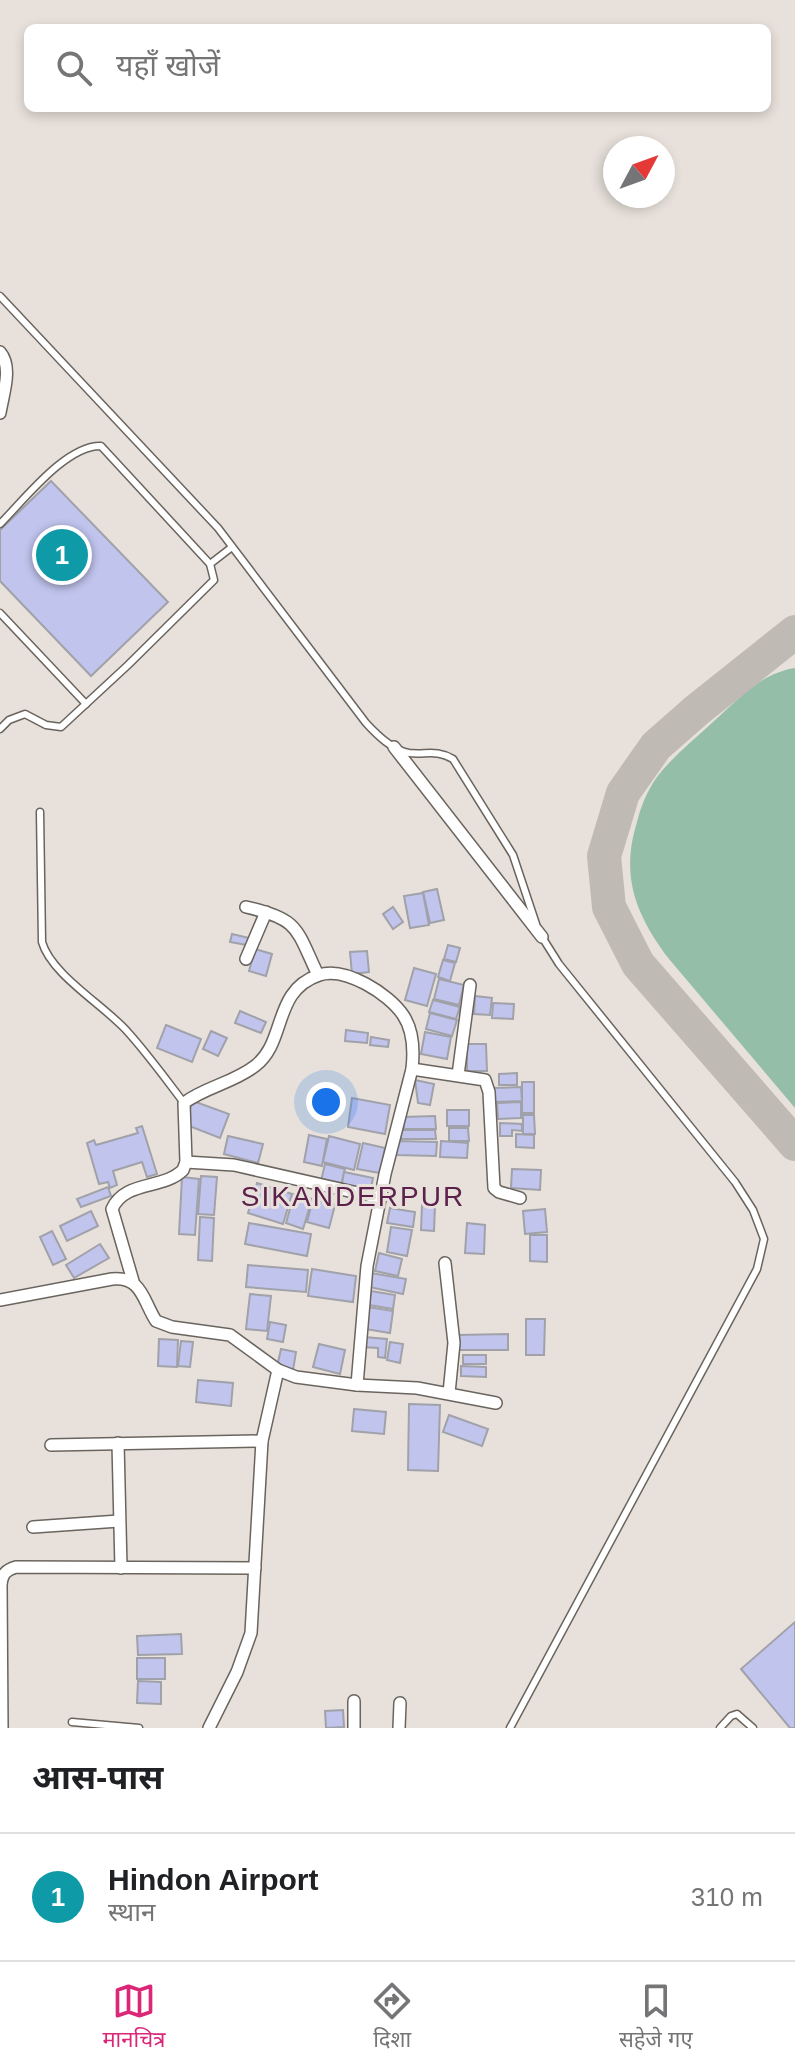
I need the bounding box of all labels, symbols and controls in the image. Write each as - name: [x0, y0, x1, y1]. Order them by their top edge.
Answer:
- search box: [24, 24, 771, 112]
- icon: search: [52, 46, 96, 90]
- text: यहाँ खोजें: [116, 49, 220, 82]
- north arrow: [603, 136, 675, 208]
- pin: 1: [36, 525, 88, 585]
- your location: [306, 1082, 346, 1122]
- district label: SIKANDERPUR: [241, 1181, 465, 1212]
- text: आस-पास: [32, 1758, 163, 1796]
- text: Hindon Airport: [108, 1863, 319, 1896]
- text: 1: [51, 1882, 65, 1912]
- text: 310 m: [691, 1882, 763, 1912]
- text: स्थान: [108, 1897, 155, 1927]
- tab: मानचित्र: [102, 1979, 165, 2056]
- tab: दिशा: [370, 1979, 414, 2056]
- tab: सहेजे गए: [619, 1979, 693, 2056]

